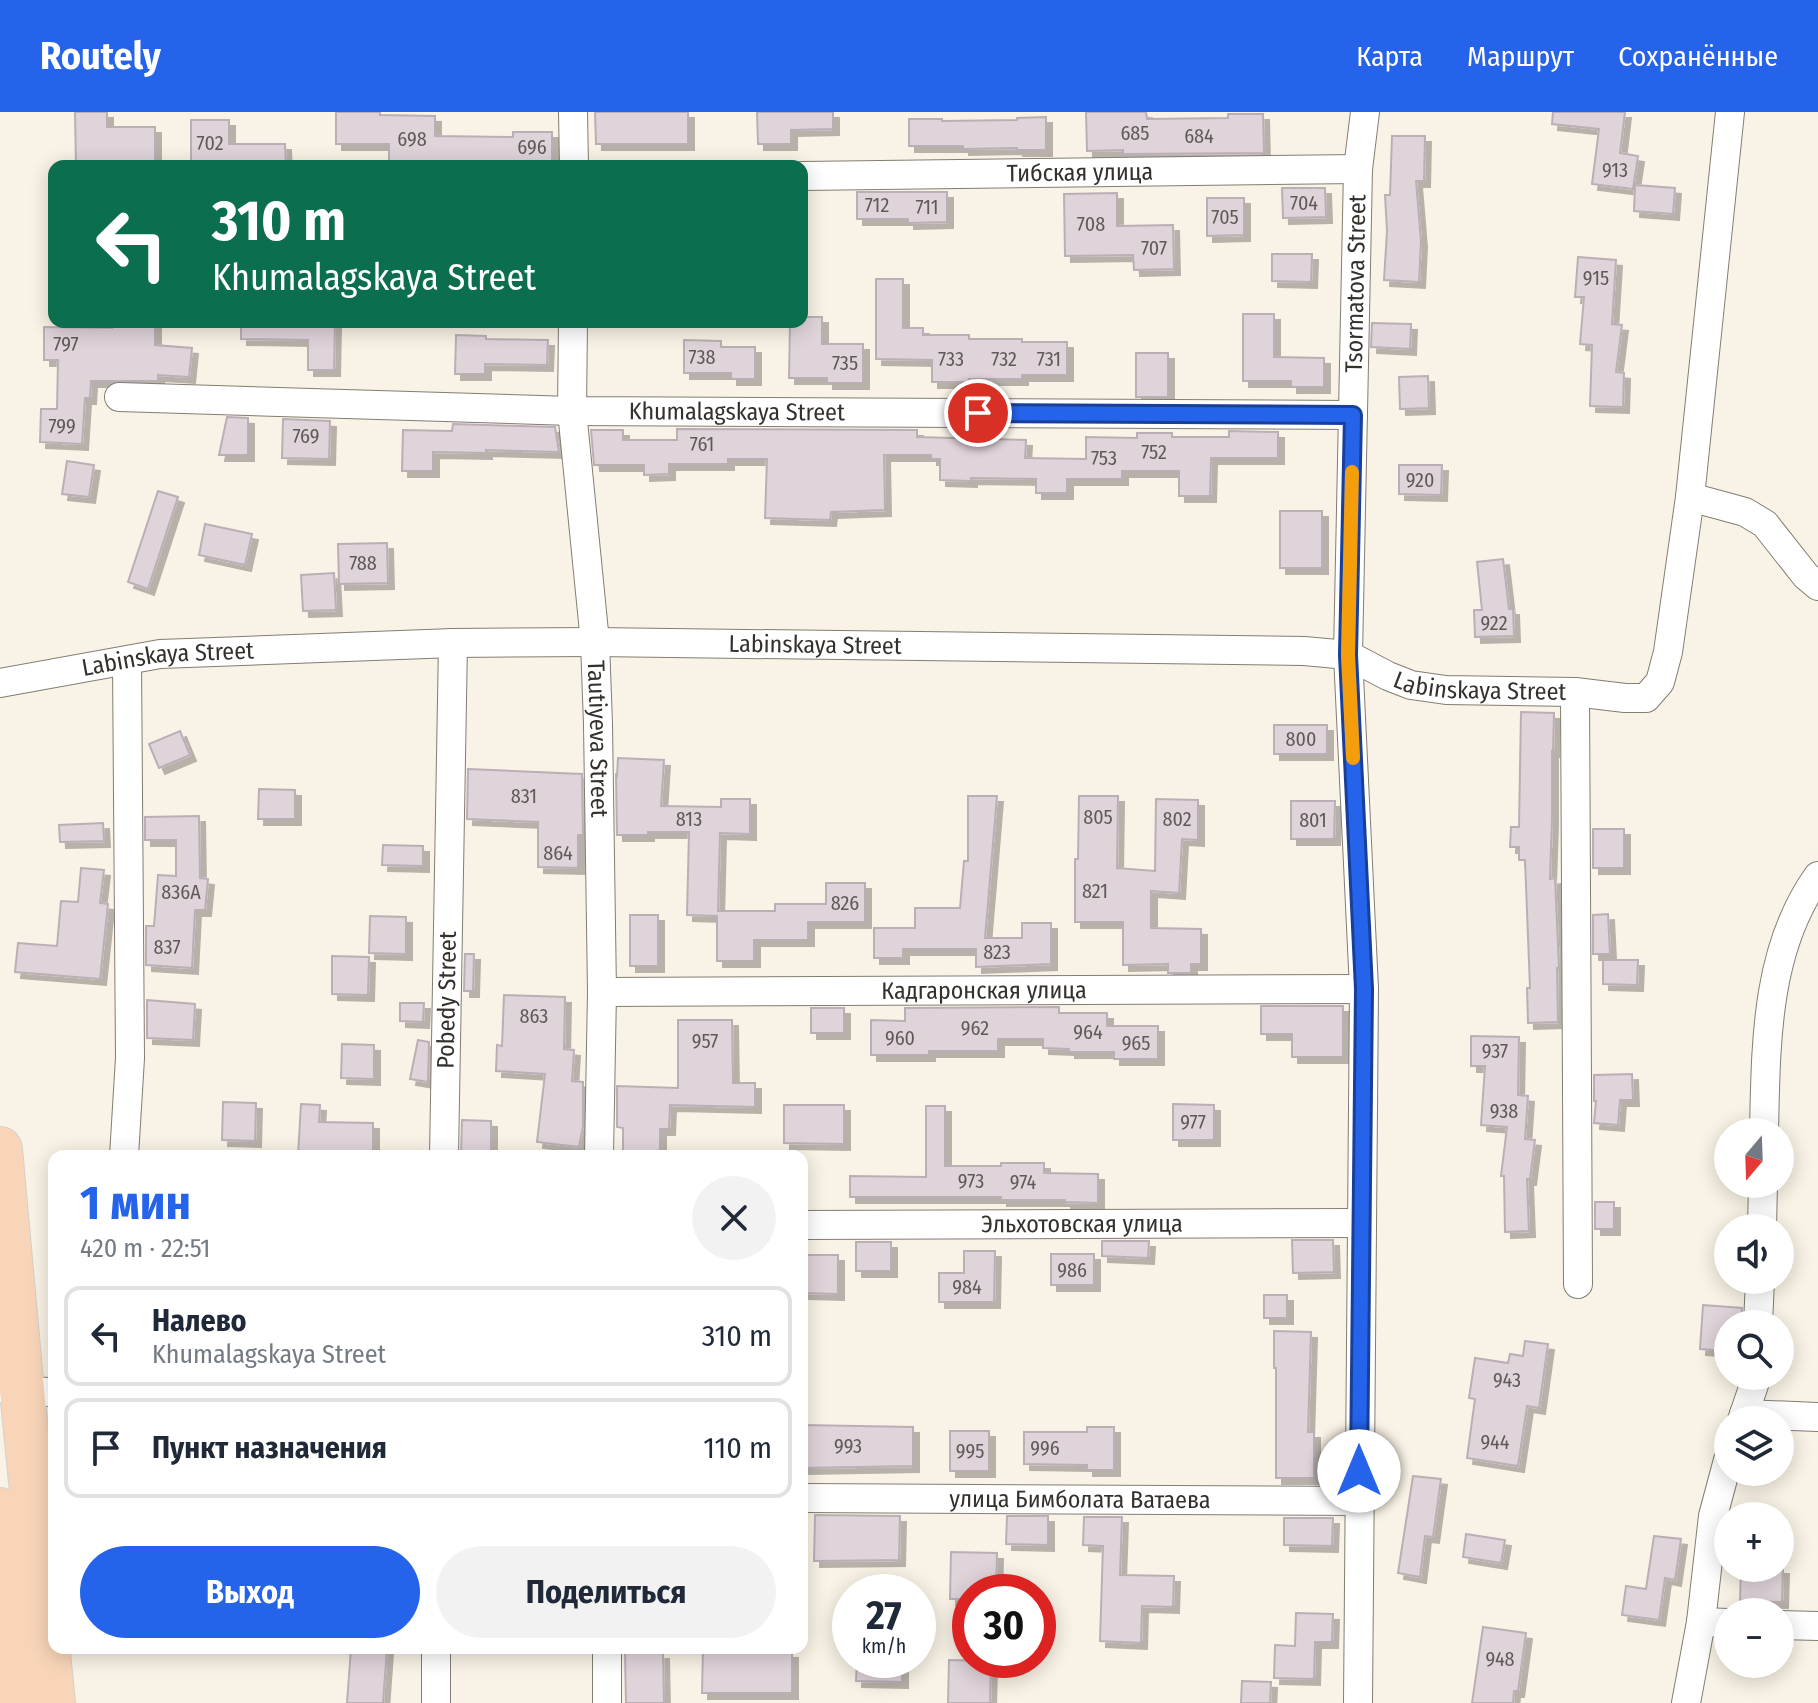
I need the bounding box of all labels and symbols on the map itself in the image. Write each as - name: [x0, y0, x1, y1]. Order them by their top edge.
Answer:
- house number: 685: [1120, 121, 1150, 145]
- house number: 684: [1184, 124, 1214, 148]
- house number: 698: [397, 127, 427, 151]
- house number: 702: [197, 131, 224, 155]
- house number: 696: [517, 135, 547, 159]
- street label: Тибская улица: [1007, 158, 1153, 187]
- house number: 913: [1602, 158, 1628, 182]
- house number: 704: [1290, 191, 1318, 215]
- house number: 712: [865, 193, 889, 217]
- street label: Tsormatova Street: [1340, 194, 1371, 373]
- house number: 711: [915, 195, 939, 219]
- house number: 705: [1211, 205, 1239, 229]
- house number: 708: [1077, 212, 1105, 236]
- house number: 707: [1141, 236, 1167, 260]
- house number: 915: [1583, 266, 1609, 290]
- house number: 797: [53, 332, 79, 356]
- house number: 738: [689, 345, 715, 369]
- house number: 733: [938, 347, 964, 371]
- house number: 732: [991, 347, 1017, 371]
- house number: 731: [1037, 347, 1061, 371]
- house number: 735: [832, 351, 858, 375]
- pin: [944, 379, 1012, 447]
- street label: Khumalagskaya Street: [629, 397, 845, 426]
- house number: 799: [48, 414, 76, 438]
- house number: 769: [292, 424, 320, 448]
- house number: 761: [690, 432, 714, 456]
- house number: 752: [1141, 440, 1167, 464]
- house number: 753: [1091, 446, 1117, 470]
- house number: 920: [1406, 468, 1434, 492]
- house number: 788: [349, 551, 377, 575]
- house number: 922: [1480, 611, 1508, 635]
- street label: Labinskaya Street: [728, 630, 902, 660]
- street label: Labinskaya Street: [80, 636, 255, 682]
- street label: Tautiyeva Street: [582, 660, 613, 818]
- street label: Labinskaya Street: [1390, 666, 1567, 706]
- house number: 800: [1286, 727, 1316, 751]
- house number: 831: [511, 784, 537, 808]
- house number: 805: [1083, 805, 1113, 829]
- house number: 813: [676, 807, 702, 831]
- house number: 802: [1162, 807, 1192, 831]
- house number: 801: [1299, 808, 1327, 832]
- house number: 864: [543, 841, 573, 865]
- house number: 821: [1082, 879, 1108, 903]
- house number: 836А: [161, 880, 201, 904]
- house number: 826: [831, 891, 859, 915]
- street label: Pobedy Street: [432, 931, 462, 1069]
- house number: 837: [153, 935, 181, 959]
- house number: 823: [983, 940, 1011, 964]
- street label: Кадгаронская улица: [881, 976, 1087, 1005]
- house number: 863: [520, 1004, 548, 1028]
- house number: 962: [961, 1016, 989, 1040]
- house number: 964: [1073, 1020, 1103, 1044]
- house number: 960: [885, 1026, 915, 1050]
- house number: 957: [692, 1029, 718, 1053]
- house number: 965: [1122, 1031, 1150, 1055]
- house number: 937: [1482, 1039, 1508, 1063]
- house number: 938: [1490, 1099, 1518, 1123]
- house number: 977: [1180, 1110, 1206, 1134]
- north arrow: [1714, 1118, 1794, 1198]
- house number: 973: [958, 1169, 984, 1193]
- house number: 974: [1010, 1170, 1037, 1194]
- street label: Эльхотовская улица: [981, 1210, 1183, 1238]
- house number: 986: [1057, 1258, 1087, 1282]
- house number: 984: [952, 1275, 982, 1299]
- house number: 943: [1493, 1368, 1521, 1392]
- position arrow: [1317, 1429, 1401, 1513]
- house number: 944: [1481, 1430, 1510, 1454]
- house number: 993: [834, 1434, 862, 1458]
- house number: 996: [1030, 1436, 1060, 1460]
- house number: 995: [956, 1439, 984, 1463]
- street label: улица Бимболата Ватаева: [949, 1485, 1211, 1514]
- speed limit sign: 30: [952, 1574, 1056, 1678]
- house number: 948: [1485, 1647, 1515, 1671]

